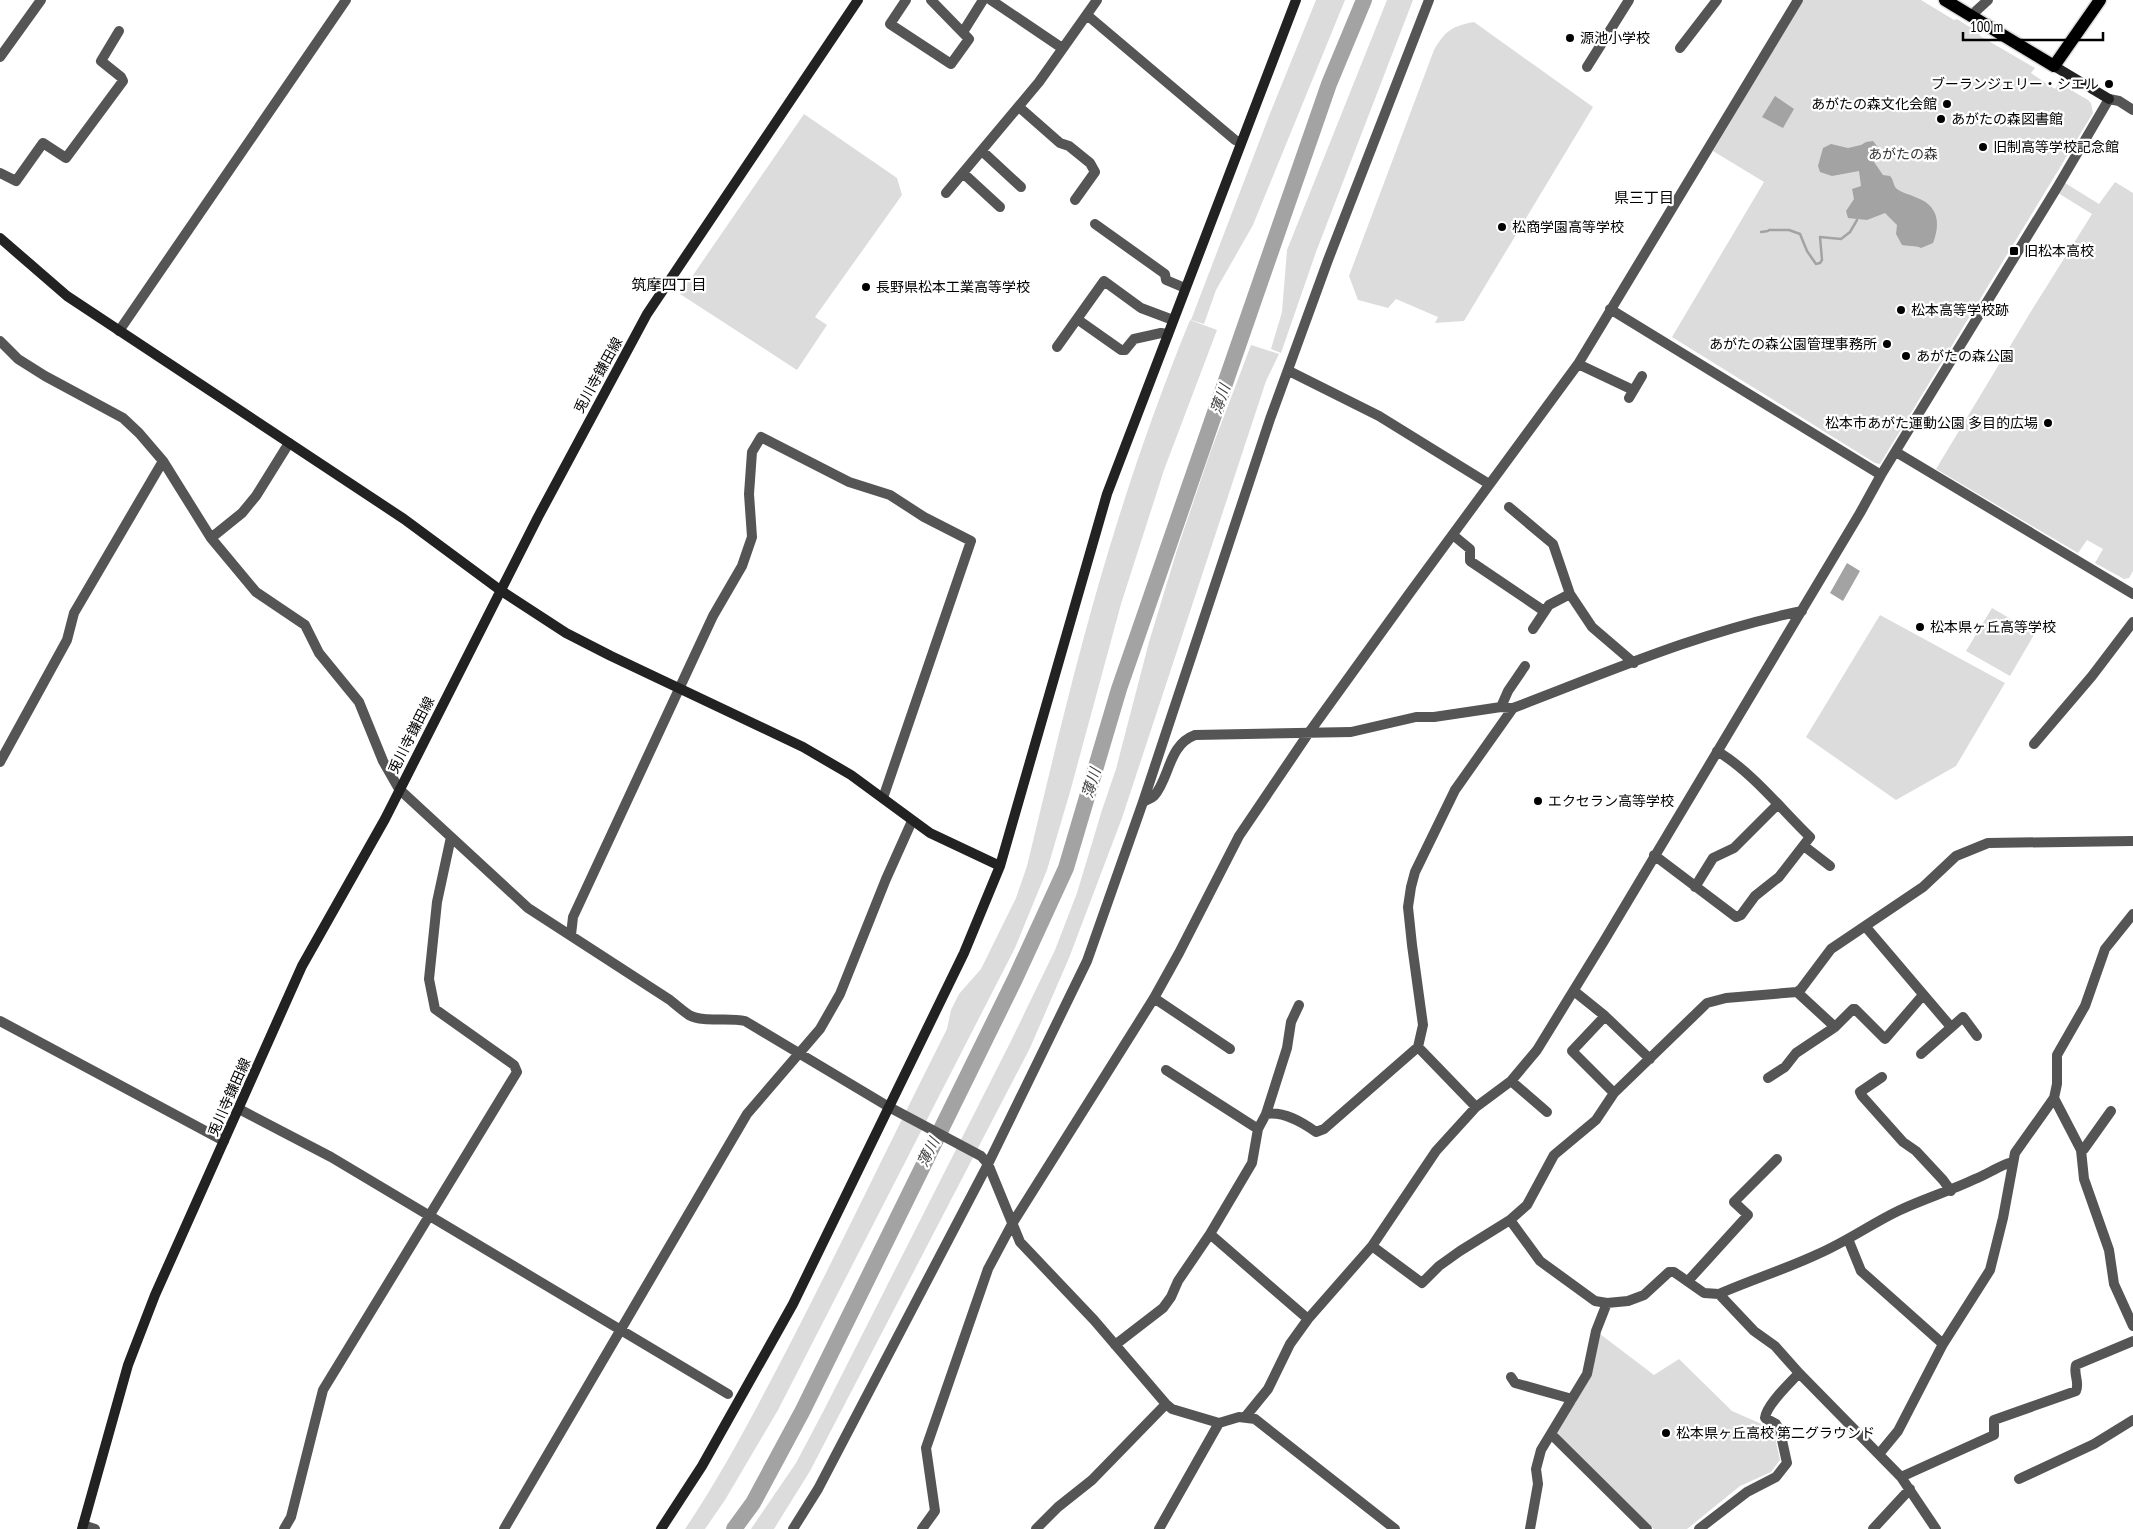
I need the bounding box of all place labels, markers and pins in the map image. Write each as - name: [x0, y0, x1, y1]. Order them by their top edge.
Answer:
- place label: 源池小学校: [1580, 29, 1650, 47]
- marker: 源池小学校: [1564, 32, 1576, 44]
- place label: ブーランジェリー・シエル: [1931, 75, 2099, 93]
- marker: ブーランジェリー・シエル: [2103, 78, 2115, 90]
- place label: あがたの森文化会館: [1811, 95, 1937, 113]
- marker: あがたの森文化会館: [1941, 98, 1953, 110]
- place label: あがたの森図書館: [1951, 110, 2063, 128]
- marker: あがたの森図書館: [1935, 113, 1947, 125]
- place label: 旧制高等学校記念館: [1993, 138, 2119, 156]
- marker: 旧制高等学校記念館: [1977, 141, 1989, 153]
- place label: 松商学園高等学校: [1512, 218, 1624, 236]
- marker: 松商学園高等学校: [1496, 221, 1508, 233]
- place label: 旧松本高校: [2024, 242, 2094, 260]
- marker: 旧松本高校: [2008, 245, 2020, 257]
- place label: 長野県松本工業高等学校: [876, 278, 1030, 296]
- marker: 長野県松本工業高等学校: [860, 281, 872, 293]
- place label: 松本高等学校跡: [1911, 301, 2009, 319]
- marker: 松本高等学校跡: [1895, 304, 1907, 316]
- place label: あがたの森公園管理事務所: [1709, 335, 1877, 353]
- marker: あがたの森公園管理事務所: [1881, 338, 1893, 350]
- place label: あがたの森公園: [1916, 347, 2014, 365]
- marker: あがたの森公園: [1900, 350, 1912, 362]
- place label: 松本市あがた運動公園 多目的広場: [1825, 414, 2038, 432]
- marker: 松本市あがた運動公園 多目的広場: [2042, 417, 2054, 429]
- place label: 松本県ヶ丘高等学校: [1930, 618, 2056, 636]
- marker: 松本県ヶ丘高等学校: [1914, 621, 1926, 633]
- place label: エクセラン高等学校: [1548, 792, 1674, 810]
- marker: エクセラン高等学校: [1532, 795, 1544, 807]
- place label: 松本県ヶ丘高校 第二グラウンド: [1676, 1424, 1875, 1442]
- marker: 松本県ヶ丘高校 第二グラウンド: [1660, 1427, 1672, 1439]

